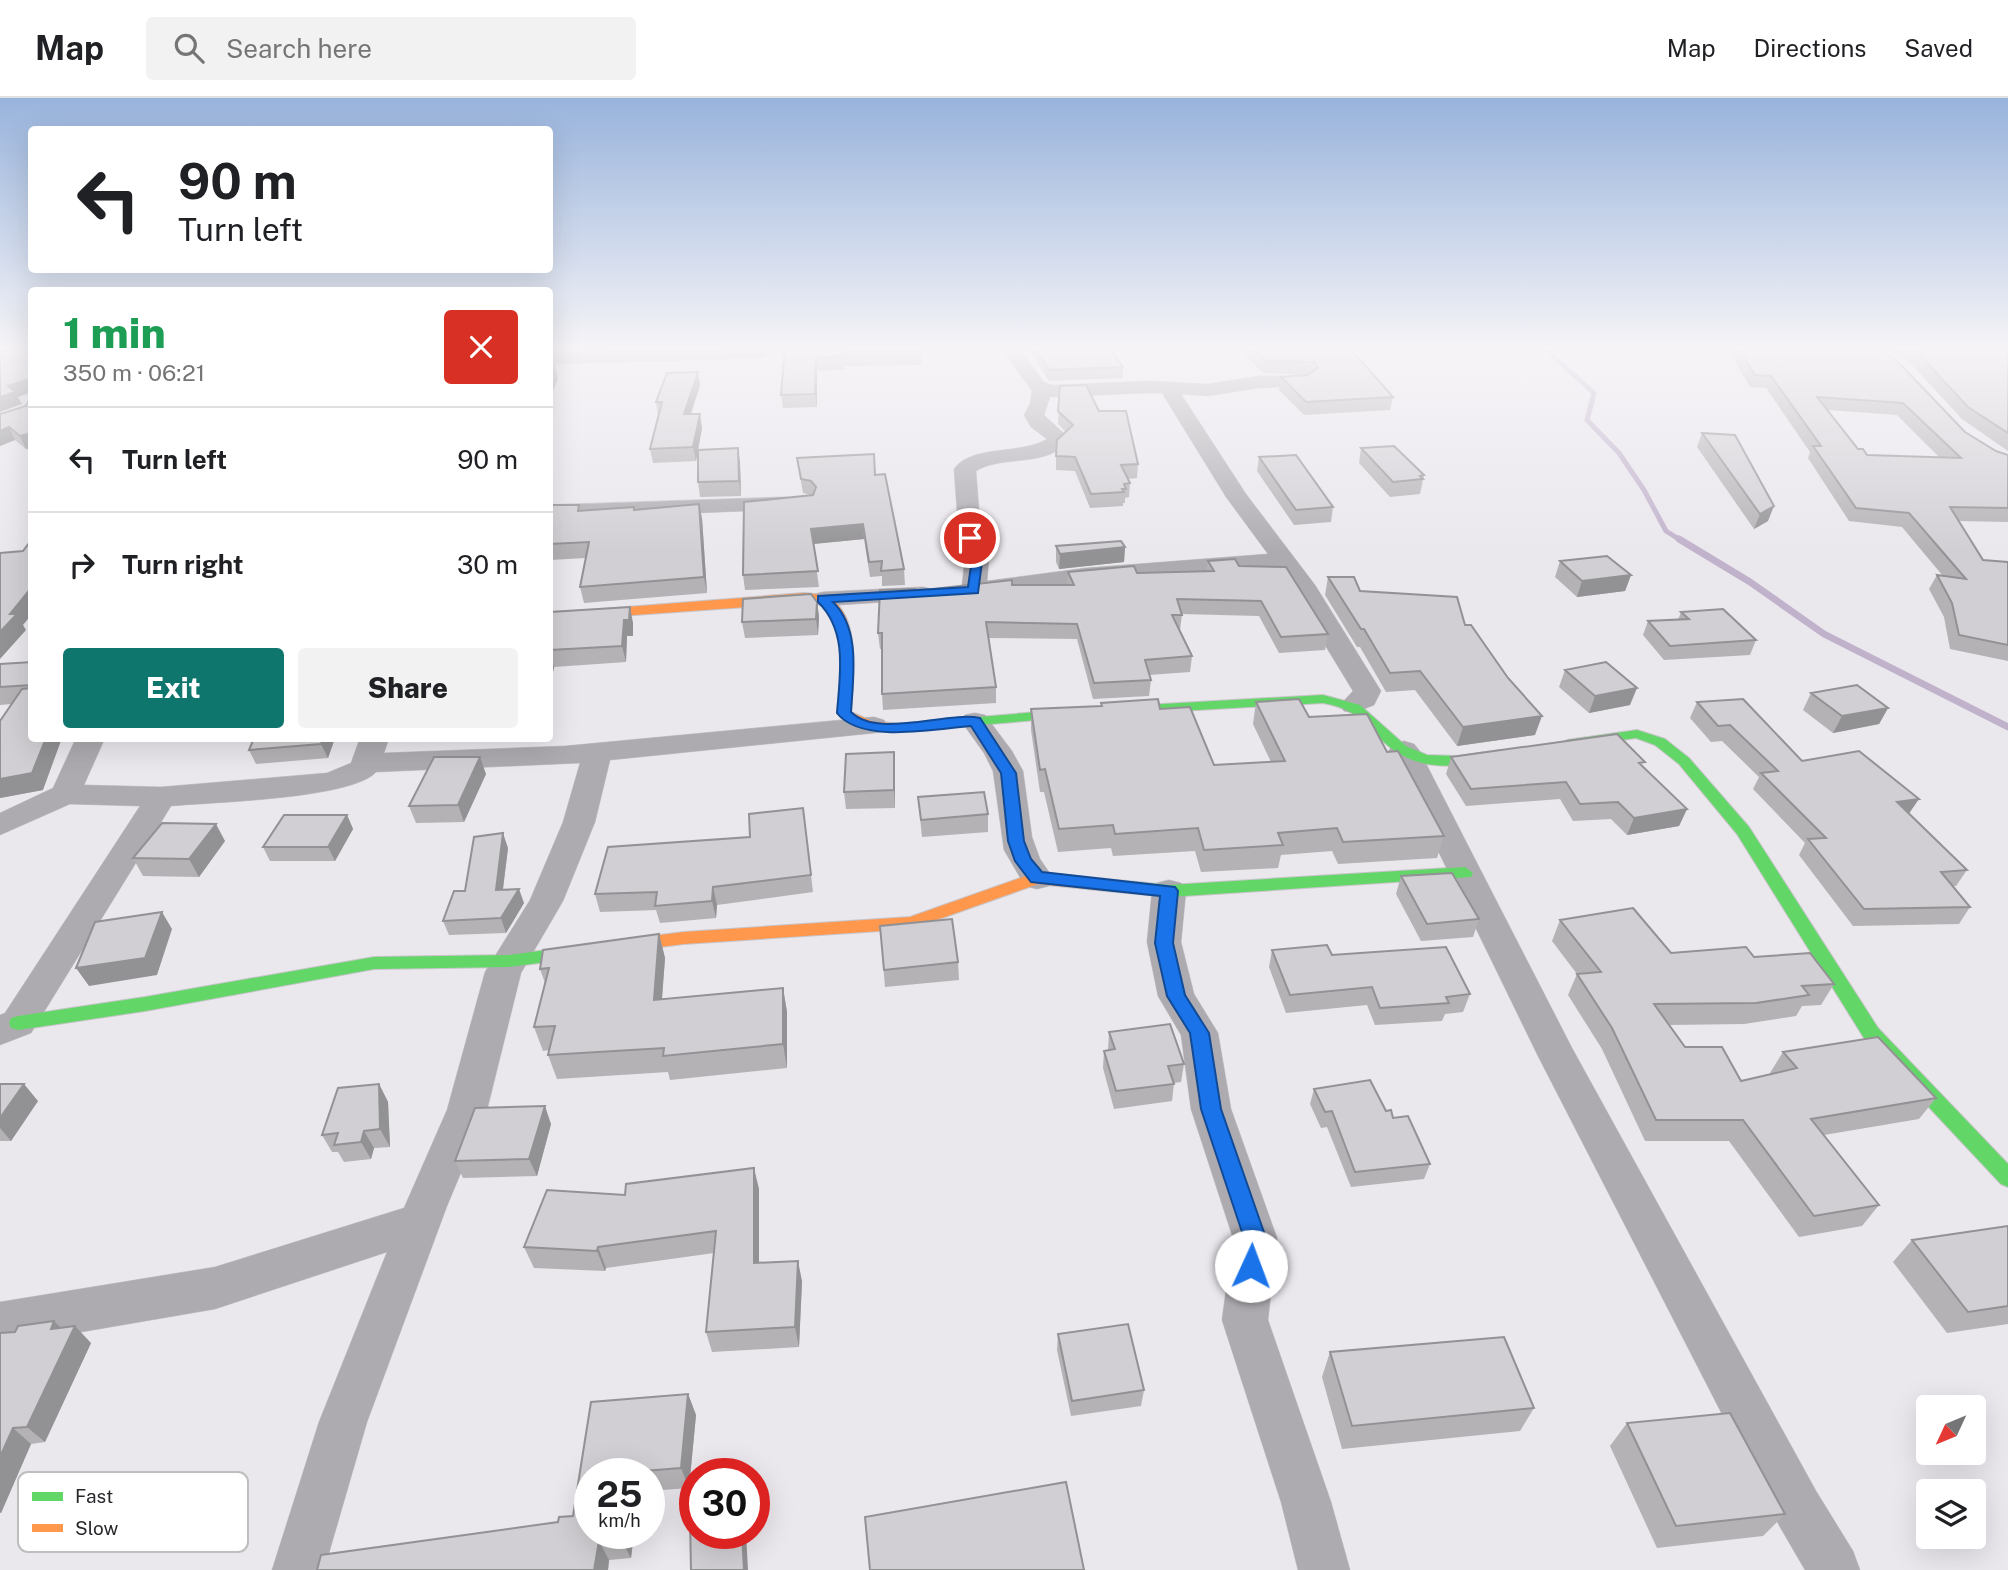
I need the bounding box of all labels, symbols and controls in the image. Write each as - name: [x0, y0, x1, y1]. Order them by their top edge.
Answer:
- search box: [146, 17, 636, 80]
- text: Map: [35, 29, 104, 67]
- icon: search: [170, 29, 208, 67]
- text: Search here: [226, 33, 372, 64]
- text: Map: [1667, 34, 1716, 62]
- text: Directions: [1754, 34, 1866, 62]
- text: Saved: [1904, 34, 1973, 62]
- text: 90 m: [178, 152, 297, 210]
- icon: left: [63, 154, 154, 245]
- text: Turn left: [178, 211, 303, 248]
- text: 1 min: [63, 308, 166, 357]
- button: close: [444, 310, 518, 384]
- text: 350 m · 06:21: [63, 359, 205, 386]
- icon: left: [63, 441, 101, 479]
- text: Turn left: [122, 444, 227, 475]
- text: 90 m: [457, 444, 518, 475]
- pin: [940, 508, 1000, 568]
- icon: arrive: [951, 519, 989, 557]
- icon: right: [63, 546, 101, 584]
- text: Turn right: [122, 549, 244, 580]
- text: 30 m: [457, 549, 518, 580]
- button: Exit: [63, 648, 284, 728]
- button: Share: [298, 648, 518, 728]
- position arrow: [1214, 1229, 1288, 1303]
- north arrow: [1916, 1395, 1986, 1465]
- map controls: [1916, 1395, 1986, 1549]
- speed limit sign: 30: [679, 1458, 770, 1549]
- legend: [18, 1472, 248, 1552]
- text: 25: [597, 1474, 642, 1515]
- button: layers: [1916, 1479, 1986, 1549]
- text: Fast: [75, 1485, 113, 1507]
- text: km/h: [598, 1510, 641, 1531]
- text: Slow: [75, 1517, 119, 1539]

